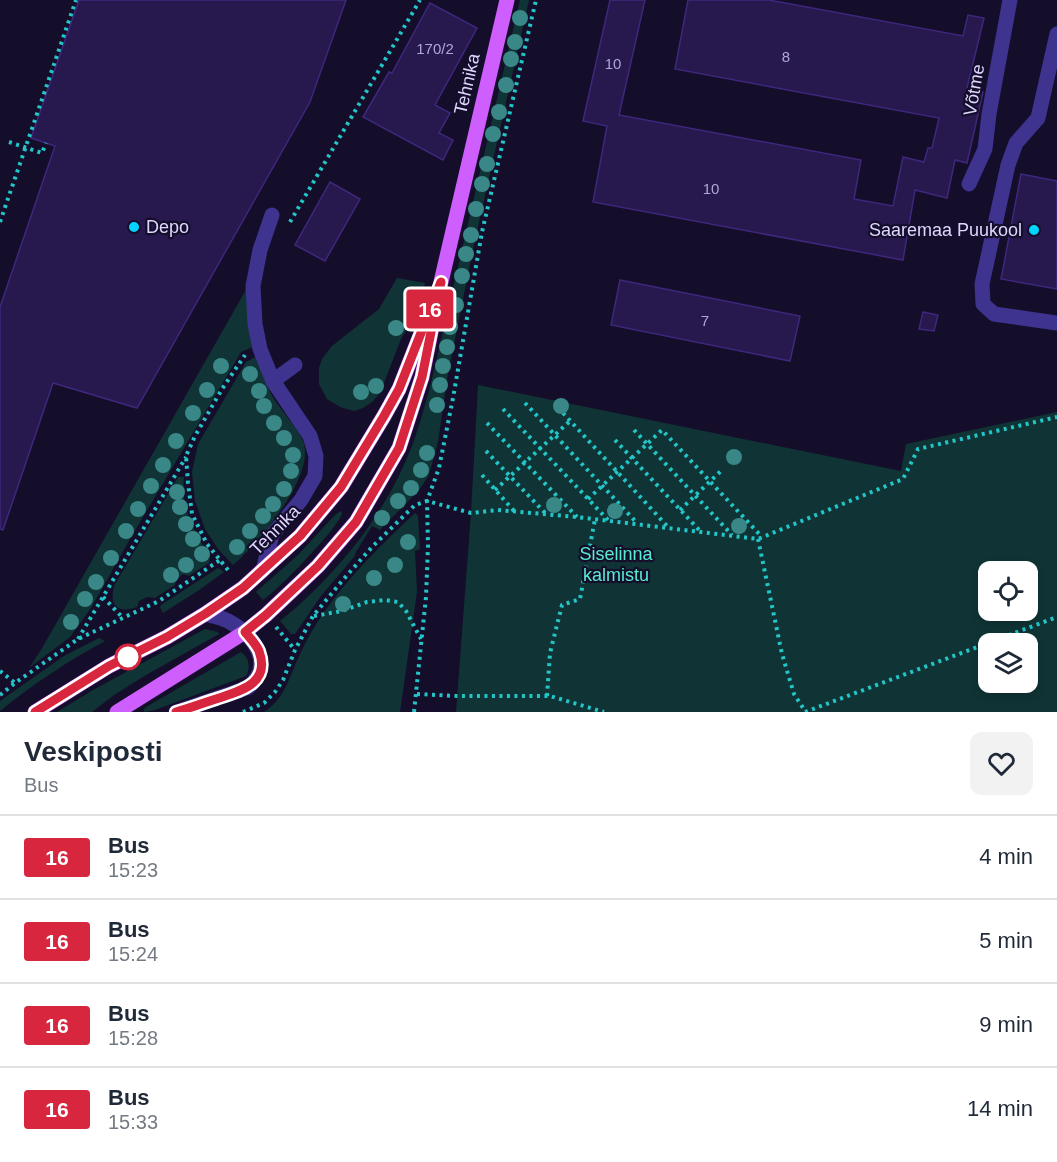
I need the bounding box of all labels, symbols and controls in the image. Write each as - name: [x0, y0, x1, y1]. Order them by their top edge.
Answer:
- house number: 170/2: [416, 40, 454, 57]
- house number: 8: [782, 48, 790, 65]
- street label: Tehnika: [450, 51, 484, 116]
- house number: 10: [605, 55, 621, 72]
- street label: Võtme: [960, 63, 988, 117]
- house number: 10: [703, 180, 719, 197]
- place label: Depo: [146, 217, 189, 237]
- marker: Depo: [127, 220, 141, 234]
- place label: Saaremaa Puukool: [869, 220, 1022, 240]
- marker: Saaremaa Puukool: [1027, 223, 1041, 237]
- line badge: 16: [403, 290, 457, 328]
- text: 16: [418, 298, 442, 321]
- house number: 7: [701, 312, 709, 329]
- street label: Tehnika: [246, 500, 305, 559]
- park label: Siselinna kalmistu: [579, 544, 654, 585]
- map controls: [978, 561, 1038, 693]
- button: locate: [978, 561, 1038, 621]
- button: layers: [978, 633, 1038, 693]
- unlabelled marker: [115, 644, 141, 670]
- button: heart: [970, 732, 1033, 795]
- text: Veskiposti: [24, 736, 163, 767]
- text: Bus: [24, 774, 58, 796]
- text: Bus: [108, 833, 150, 858]
- text: 4 min: [979, 844, 1033, 869]
- text: 16: [45, 846, 69, 869]
- text: 15:23: [108, 859, 158, 881]
- text: Bus: [108, 917, 150, 942]
- text: 5 min: [979, 928, 1033, 953]
- text: 16: [45, 930, 69, 953]
- text: 15:24: [108, 943, 158, 965]
- text: Bus: [108, 1001, 150, 1026]
- text: 9 min: [979, 1012, 1033, 1037]
- text: 16: [45, 1014, 69, 1037]
- text: 15:28: [108, 1027, 158, 1049]
- text: Bus: [108, 1085, 150, 1110]
- text: 14 min: [967, 1096, 1033, 1121]
- text: 16: [45, 1098, 69, 1121]
- text: 15:33: [108, 1111, 158, 1133]

